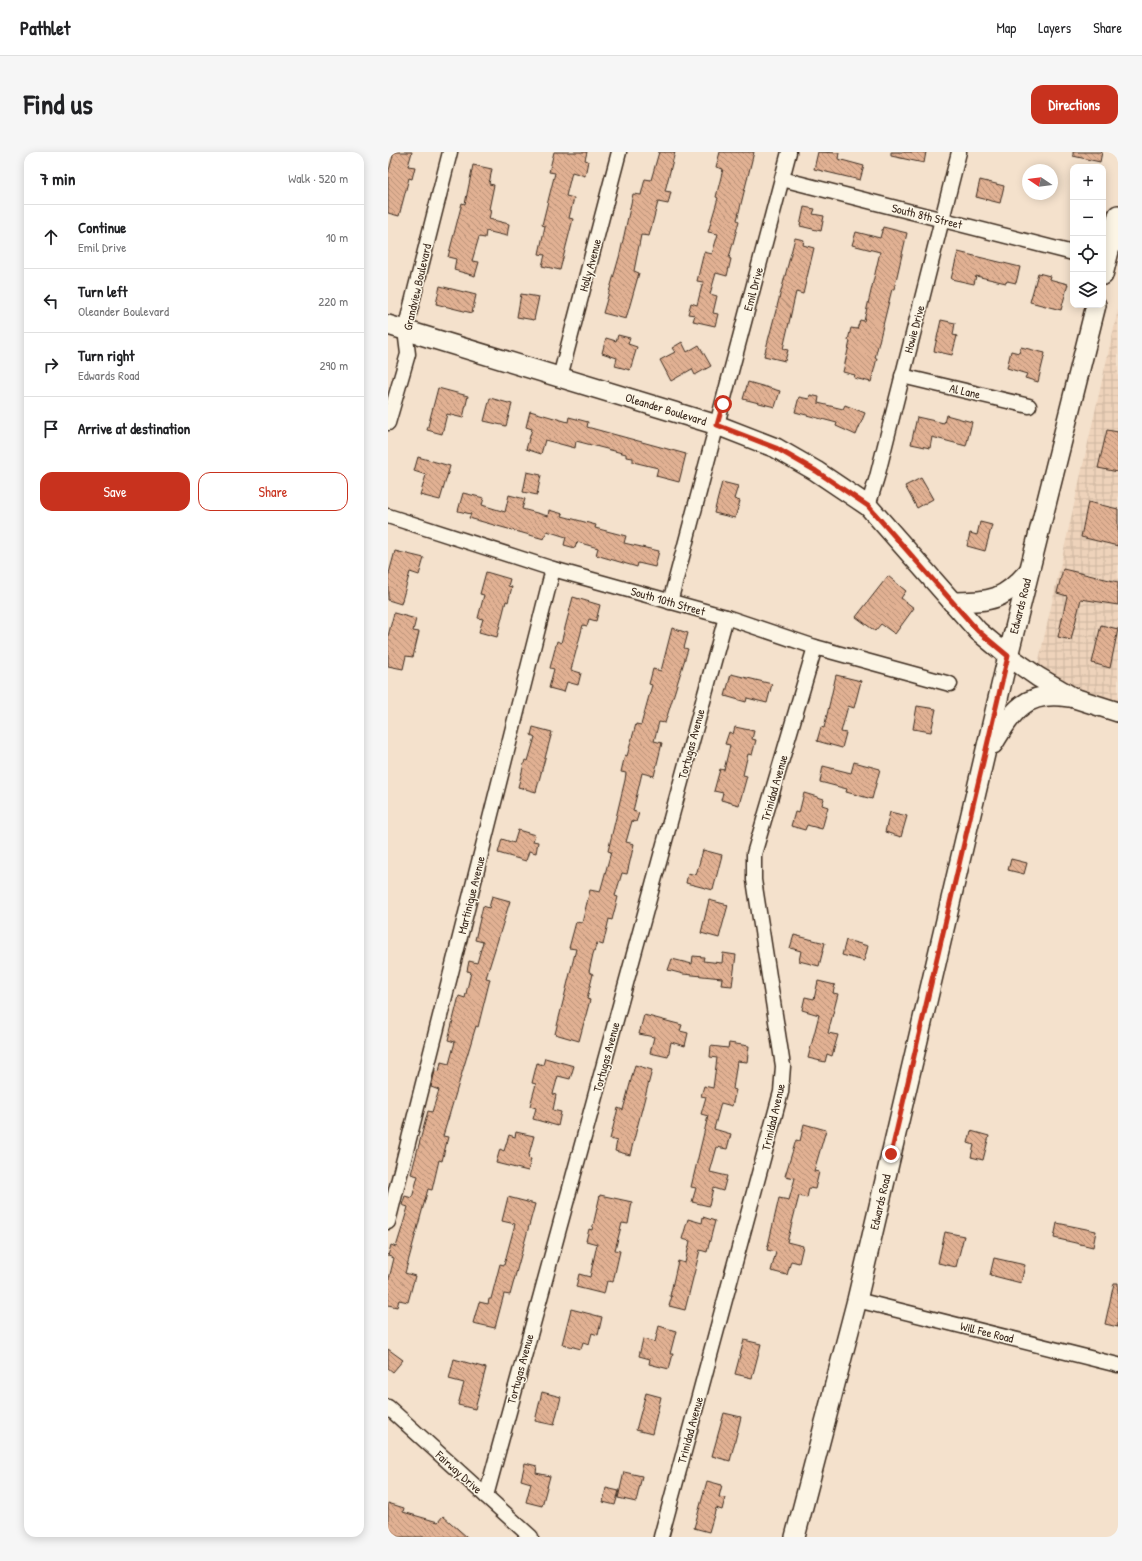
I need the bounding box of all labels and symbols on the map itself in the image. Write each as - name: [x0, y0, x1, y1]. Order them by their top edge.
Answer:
- north arrow: [1022, 164, 1058, 200]
- street label: South 8th Street: [890, 199, 965, 233]
- street label: Holly Avenue: [575, 237, 605, 293]
- street label: Grandview Boulevard: [399, 242, 435, 332]
- street label: Emil Drive: [739, 265, 767, 313]
- street label: Howie Drive: [899, 303, 929, 355]
- street label: Al Lane: [948, 379, 982, 403]
- street label: Oleander Boulevard: [623, 389, 709, 430]
- route start: [714, 395, 732, 413]
- street label: Edwards Road: [1005, 576, 1035, 636]
- street label: South 10th Street: [629, 582, 708, 620]
- street label: Tortugas Avenue: [673, 707, 709, 781]
- street label: Trinidad Avenue: [756, 753, 792, 823]
- street label: Martinique Avenue: [453, 854, 489, 936]
- street label: Tortugas Avenue: [588, 1020, 624, 1094]
- street label: Trinidad Avenue: [757, 1082, 789, 1152]
- route end: [882, 1145, 900, 1163]
- street label: Edwards Road: [865, 1172, 895, 1231]
- street label: Will Fee Road: [959, 1317, 1016, 1347]
- street label: Tortugas Avenue: [502, 1332, 538, 1406]
- street label: Trinidad Avenue: [673, 1395, 707, 1465]
- street label: Fairway Drive: [431, 1446, 486, 1498]

